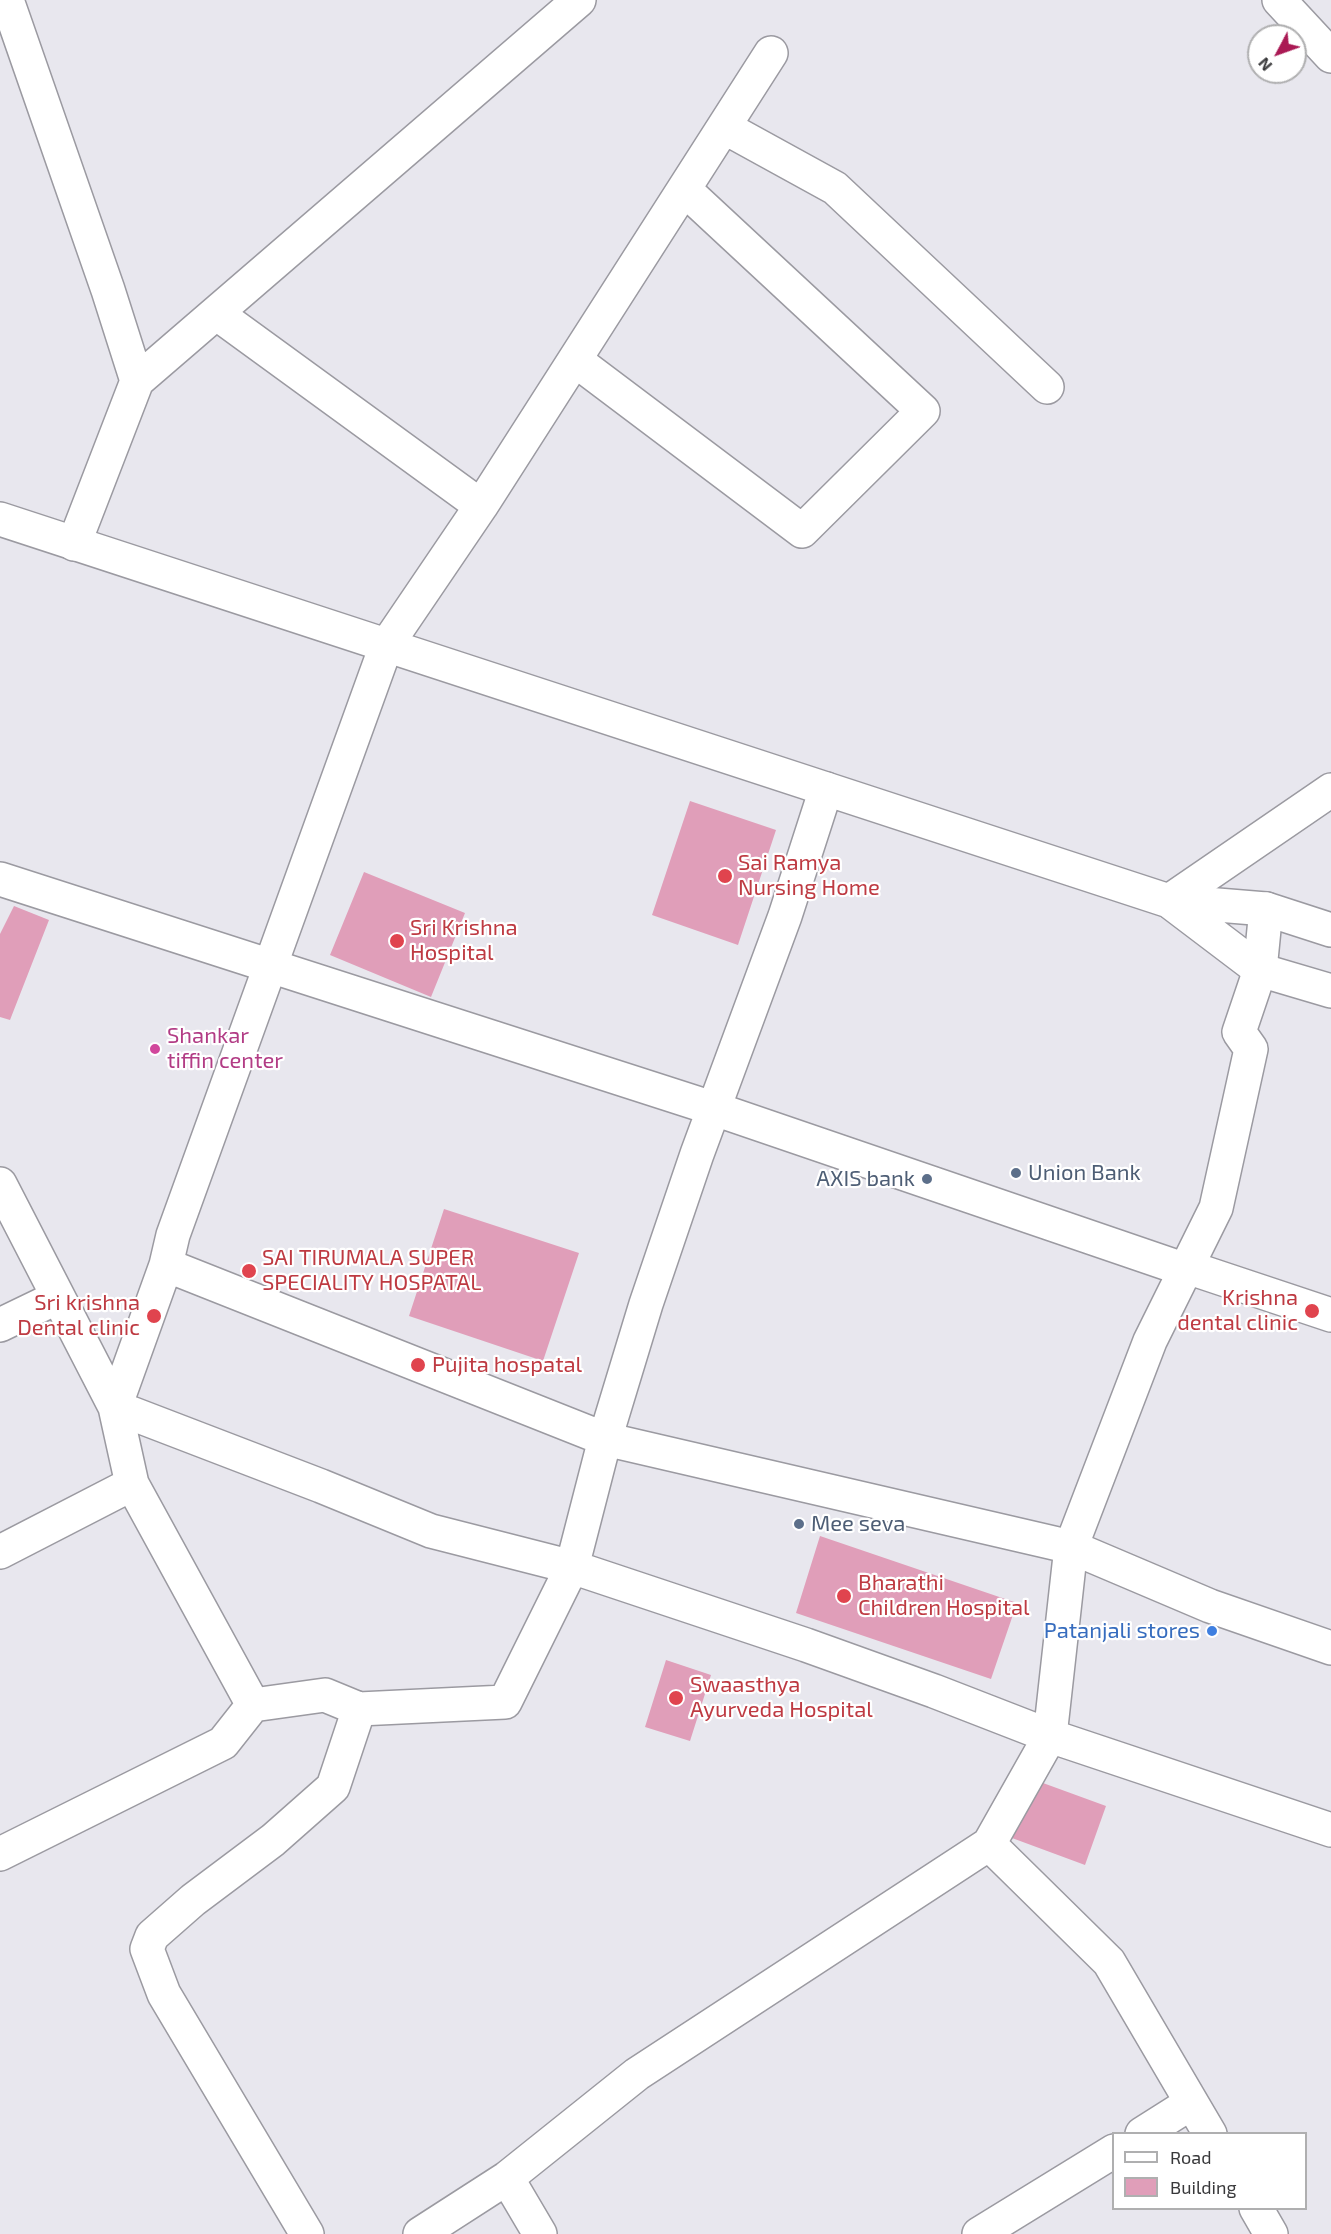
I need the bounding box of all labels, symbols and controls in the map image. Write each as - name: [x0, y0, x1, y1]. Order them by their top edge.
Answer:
- north arrow: [1247, 24, 1307, 84]
- text: N: [1254, 54, 1276, 75]
- place label: Sai Ramya Nursing Home: [738, 850, 880, 902]
- marker: Sai Ramya Nursing Home: [716, 867, 734, 885]
- place label: Sri Krishna Hospital: [410, 915, 518, 966]
- marker: Sri Krishna Hospital: [388, 932, 406, 950]
- place label: Shankar tiffin center: [167, 1023, 283, 1074]
- marker: Shankar tiffin center: [148, 1042, 162, 1056]
- place label: Union Bank: [1028, 1160, 1141, 1186]
- place label: AXIS bank: [816, 1166, 915, 1192]
- marker: Union Bank: [1009, 1166, 1023, 1180]
- marker: AXIS bank: [920, 1172, 934, 1186]
- place label: SAI TIRUMALA SUPER SPECIALITY HOSPATAL: [262, 1245, 482, 1296]
- marker: SAI TIRUMALA SUPER SPECIALITY HOSPATAL: [240, 1262, 258, 1280]
- place label: Krishna dental clinic: [1177, 1285, 1298, 1336]
- place label: Sri krishna Dental clinic: [17, 1290, 140, 1342]
- marker: Krishna dental clinic: [1303, 1302, 1321, 1320]
- marker: Sri krishna Dental clinic: [145, 1307, 163, 1325]
- place label: Pujita hospatal: [432, 1352, 582, 1378]
- marker: Pujita hospatal: [409, 1356, 427, 1374]
- place label: Mee seva: [811, 1511, 905, 1537]
- marker: Mee seva: [792, 1517, 806, 1531]
- place label: Bharathi Children Hospital: [858, 1570, 1030, 1622]
- marker: Bharathi Children Hospital: [835, 1587, 853, 1605]
- place label: Patanjali stores: [1044, 1618, 1200, 1644]
- marker: Patanjali stores: [1205, 1624, 1219, 1638]
- place label: Swaasthya Ayurveda Hospital: [690, 1672, 873, 1724]
- marker: Swaasthya Ayurveda Hospital: [667, 1689, 685, 1707]
- legend: [1112, 2132, 1307, 2210]
- text: Road: [1170, 2146, 1211, 2168]
- text: Building: [1170, 2176, 1237, 2198]

